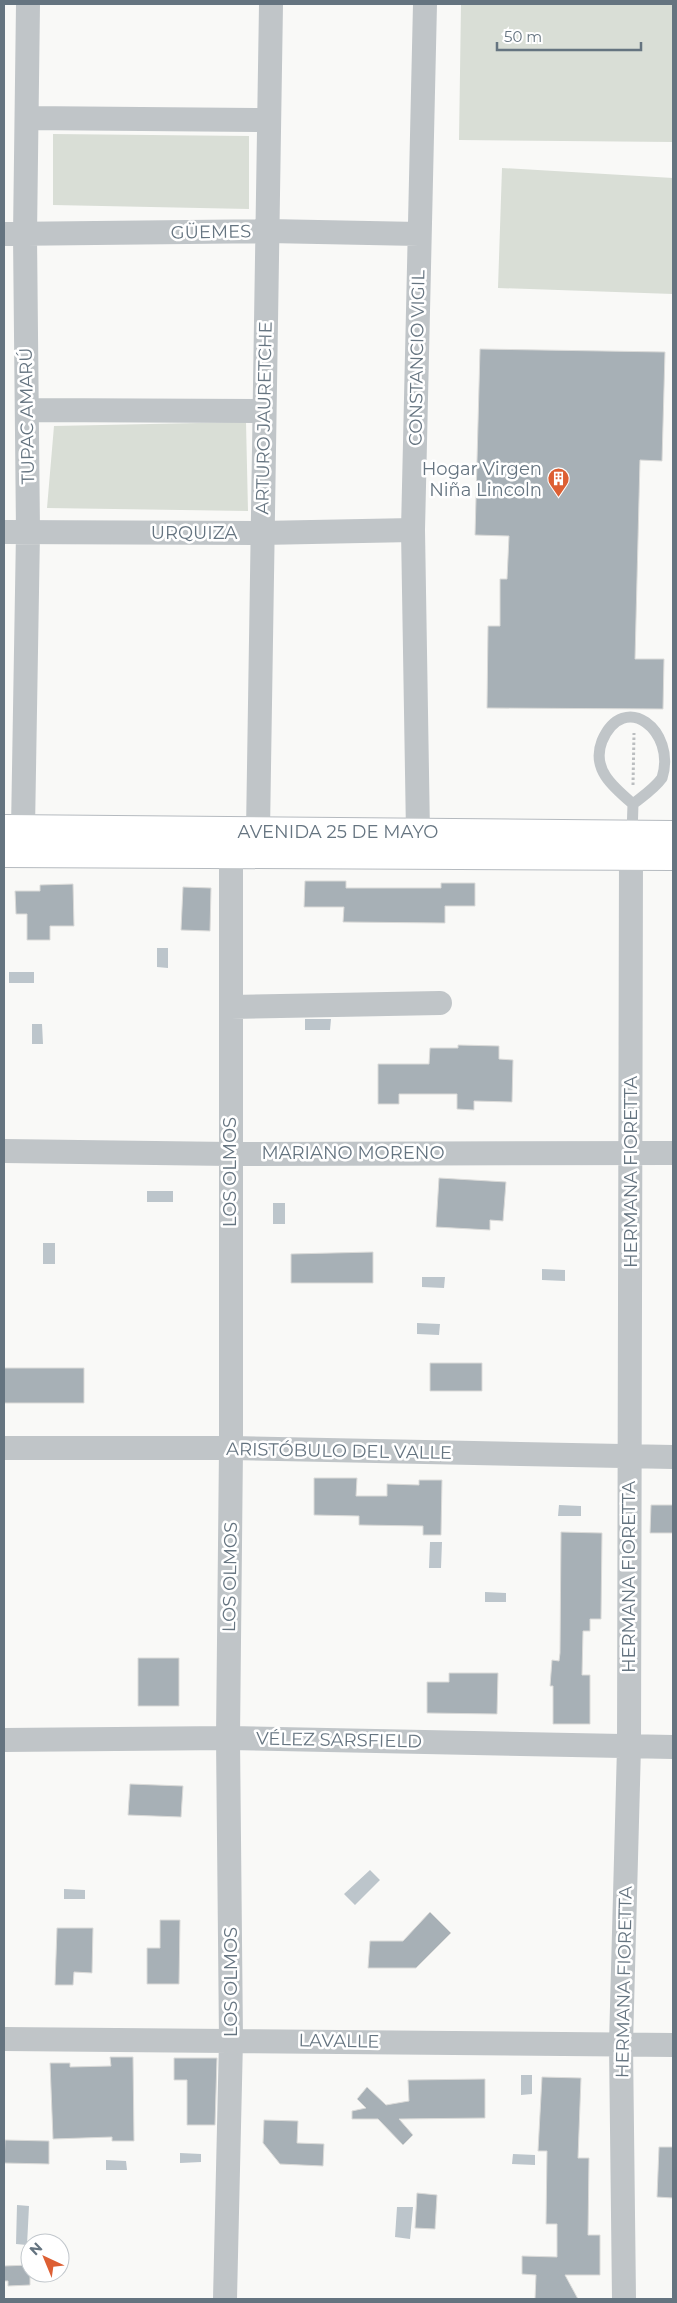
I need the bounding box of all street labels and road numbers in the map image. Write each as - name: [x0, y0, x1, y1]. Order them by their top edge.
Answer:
- street label: GÜEMES: [171, 220, 251, 244]
- street label: CONSTANCIO VIGIL: [404, 270, 430, 446]
- street label: ARTURO JAURETCHE: [251, 321, 277, 515]
- street label: TUPAC AMARÚ: [15, 347, 39, 485]
- street label: URQUIZA: [151, 522, 237, 544]
- street label: AVENIDA 25 DE MAYO: [238, 821, 438, 843]
- street label: HERMANA FIORETTA: [620, 1076, 642, 1268]
- street label: LOS OLMOS: [219, 1117, 241, 1227]
- street label: MARIANO MORENO: [262, 1142, 445, 1164]
- street label: ARISTÓBULO DEL VALLE: [226, 1438, 452, 1464]
- street label: HERMANA FIORETTA: [618, 1481, 640, 1673]
- street label: LOS OLMOS: [218, 1522, 242, 1632]
- street label: VÉLEZ SARSFIELD: [256, 1728, 422, 1752]
- street label: HERMANA FIORETTA: [611, 1886, 637, 2078]
- street label: LOS OLMOS: [220, 1927, 242, 2037]
- street label: LAVALLE: [298, 2029, 380, 2053]

